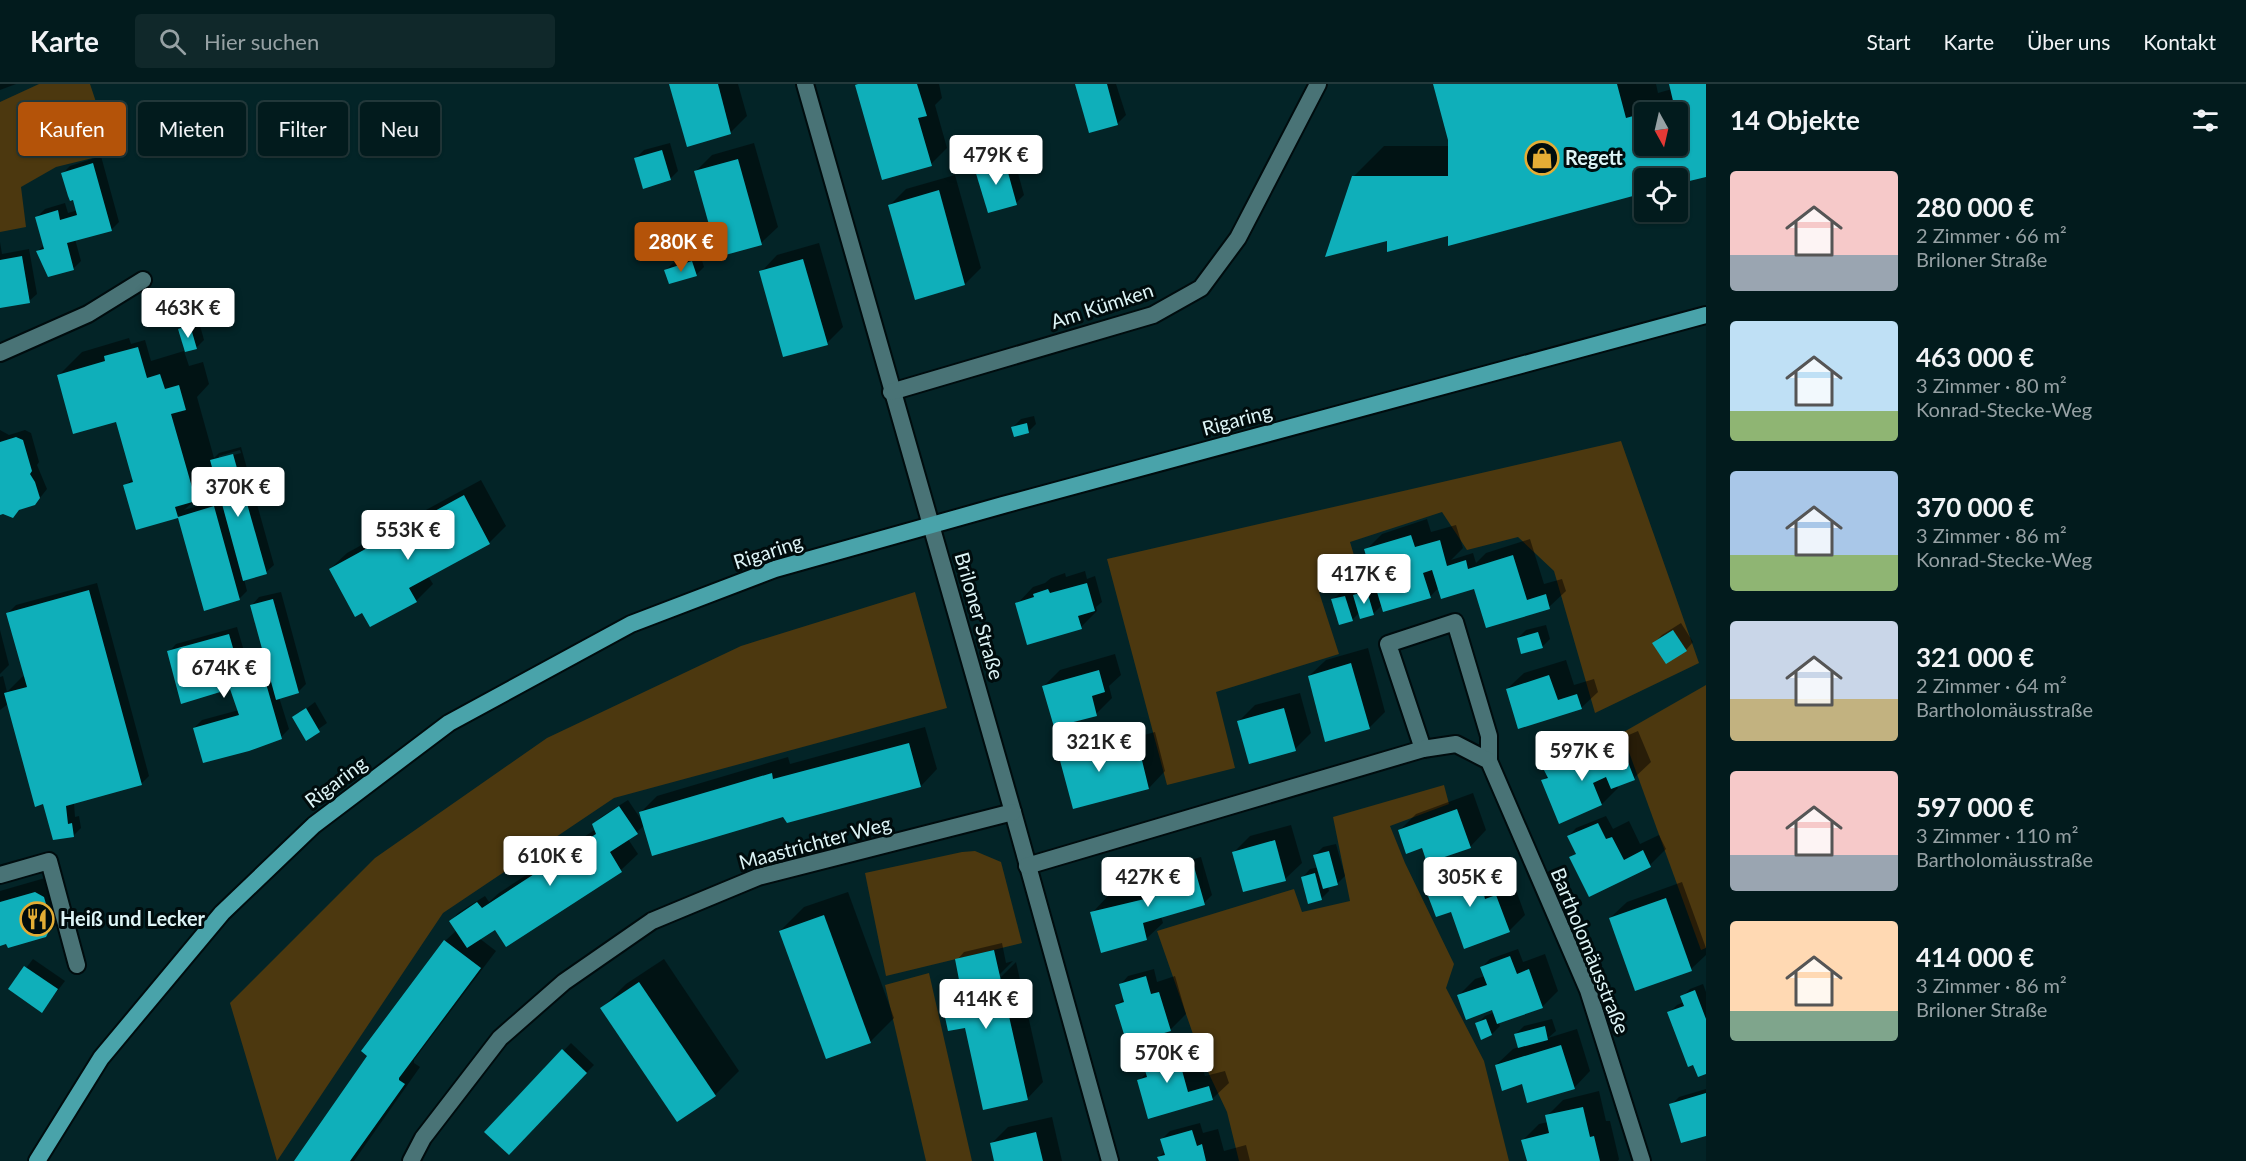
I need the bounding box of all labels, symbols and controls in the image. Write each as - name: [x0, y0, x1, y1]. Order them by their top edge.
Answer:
- search box: [135, 14, 555, 68]
- text: Karte: [30, 24, 99, 58]
- icon: search: [156, 25, 189, 58]
- text: Hier suchen: [204, 28, 319, 55]
- text: Start: [1866, 29, 1911, 54]
- text: Karte: [1944, 29, 1994, 54]
- text: Über uns: [2027, 29, 2110, 54]
- text: Kontakt: [2143, 29, 2216, 54]
- chip: Kaufen: [18, 102, 126, 156]
- chip: Mieten: [138, 102, 246, 156]
- chip: Filter: [258, 102, 348, 156]
- chip: Neu: [360, 102, 440, 156]
- north arrow: [1634, 102, 1688, 156]
- map controls: [1634, 102, 1688, 222]
- text: 14 Objekte: [1730, 104, 1860, 136]
- icon: filters: [2189, 104, 2222, 137]
- pin: 479K €: [947, 135, 1045, 186]
- shop icon: Regett: [1524, 140, 1560, 176]
- text: 479K €: [964, 142, 1028, 166]
- place label: Regett: [1565, 145, 1623, 169]
- button: locate: [1634, 168, 1688, 222]
- text: 280 000 €: [1916, 191, 2034, 223]
- icon: home: [1778, 195, 1850, 267]
- pin: 280K €: [632, 222, 730, 273]
- text: 2 Zimmer · 66 m²: [1916, 223, 2067, 247]
- text: 280K €: [649, 229, 713, 253]
- text: Briloner Straße: [1916, 247, 2047, 271]
- street label: Am Kümken: [1047, 277, 1156, 333]
- pin: 463K €: [139, 288, 237, 339]
- text: 463K €: [156, 295, 220, 319]
- text: 463 000 €: [1916, 341, 2034, 373]
- icon: home: [1778, 345, 1850, 417]
- text: 3 Zimmer · 80 m²: [1916, 373, 2067, 397]
- text: Konrad-Stecke-Weg: [1916, 397, 2092, 421]
- street label: Rigaring: [1199, 398, 1274, 440]
- pin: 370K €: [189, 467, 287, 518]
- text: 370K €: [206, 474, 270, 498]
- text: 370 000 €: [1916, 491, 2034, 523]
- icon: home: [1778, 495, 1850, 567]
- pin: 553K €: [359, 510, 457, 561]
- text: 553K €: [376, 517, 440, 541]
- text: 3 Zimmer · 86 m²: [1916, 523, 2067, 547]
- street label: Rigaring: [730, 529, 805, 573]
- text: Konrad-Stecke-Weg: [1916, 547, 2092, 571]
- street label: Briloner Straße: [950, 549, 1010, 682]
- pin: 417K €: [1315, 554, 1413, 605]
- text: 417K €: [1332, 561, 1396, 585]
- text: 321 000 €: [1916, 641, 2034, 673]
- icon: home: [1778, 645, 1850, 717]
- pin: 674K €: [175, 648, 273, 699]
- text: 674K €: [192, 655, 256, 679]
- text: 2 Zimmer · 64 m²: [1916, 673, 2067, 697]
- text: Bartholomäusstraße: [1916, 697, 2093, 721]
- pin: 321K €: [1050, 722, 1148, 773]
- text: 321K €: [1067, 729, 1131, 753]
- pin: 597K €: [1533, 731, 1631, 782]
- text: 597K €: [1550, 738, 1614, 762]
- street label: Rigaring: [300, 750, 371, 812]
- text: 597 000 €: [1916, 791, 2034, 823]
- icon: home: [1778, 795, 1850, 867]
- street label: Maastrichter Weg: [736, 810, 893, 874]
- text: 3 Zimmer · 110 m²: [1916, 823, 2078, 847]
- pin: 610K €: [501, 836, 599, 887]
- text: 610K €: [518, 843, 582, 867]
- text: Bartholomäusstraße: [1916, 847, 2093, 871]
- pin: 427K €: [1099, 857, 1197, 908]
- pin: 305K €: [1421, 857, 1519, 908]
- text: 427K €: [1116, 864, 1180, 888]
- text: 305K €: [1438, 864, 1502, 888]
- street label: Bartholomäusstraße: [1547, 864, 1635, 1037]
- restaurant icon: Heiß und Lecker: [19, 901, 55, 937]
- place label: Heiß und Lecker: [60, 906, 206, 930]
- text: 414 000 €: [1916, 941, 2034, 973]
- icon: home: [1778, 945, 1850, 1017]
- text: 3 Zimmer · 86 m²: [1916, 973, 2067, 997]
- pin: 414K €: [937, 979, 1035, 1030]
- text: 414K €: [954, 986, 1018, 1010]
- text: Briloner Straße: [1916, 997, 2047, 1021]
- pin: 570K €: [1118, 1033, 1216, 1084]
- text: 570K €: [1135, 1040, 1199, 1064]

